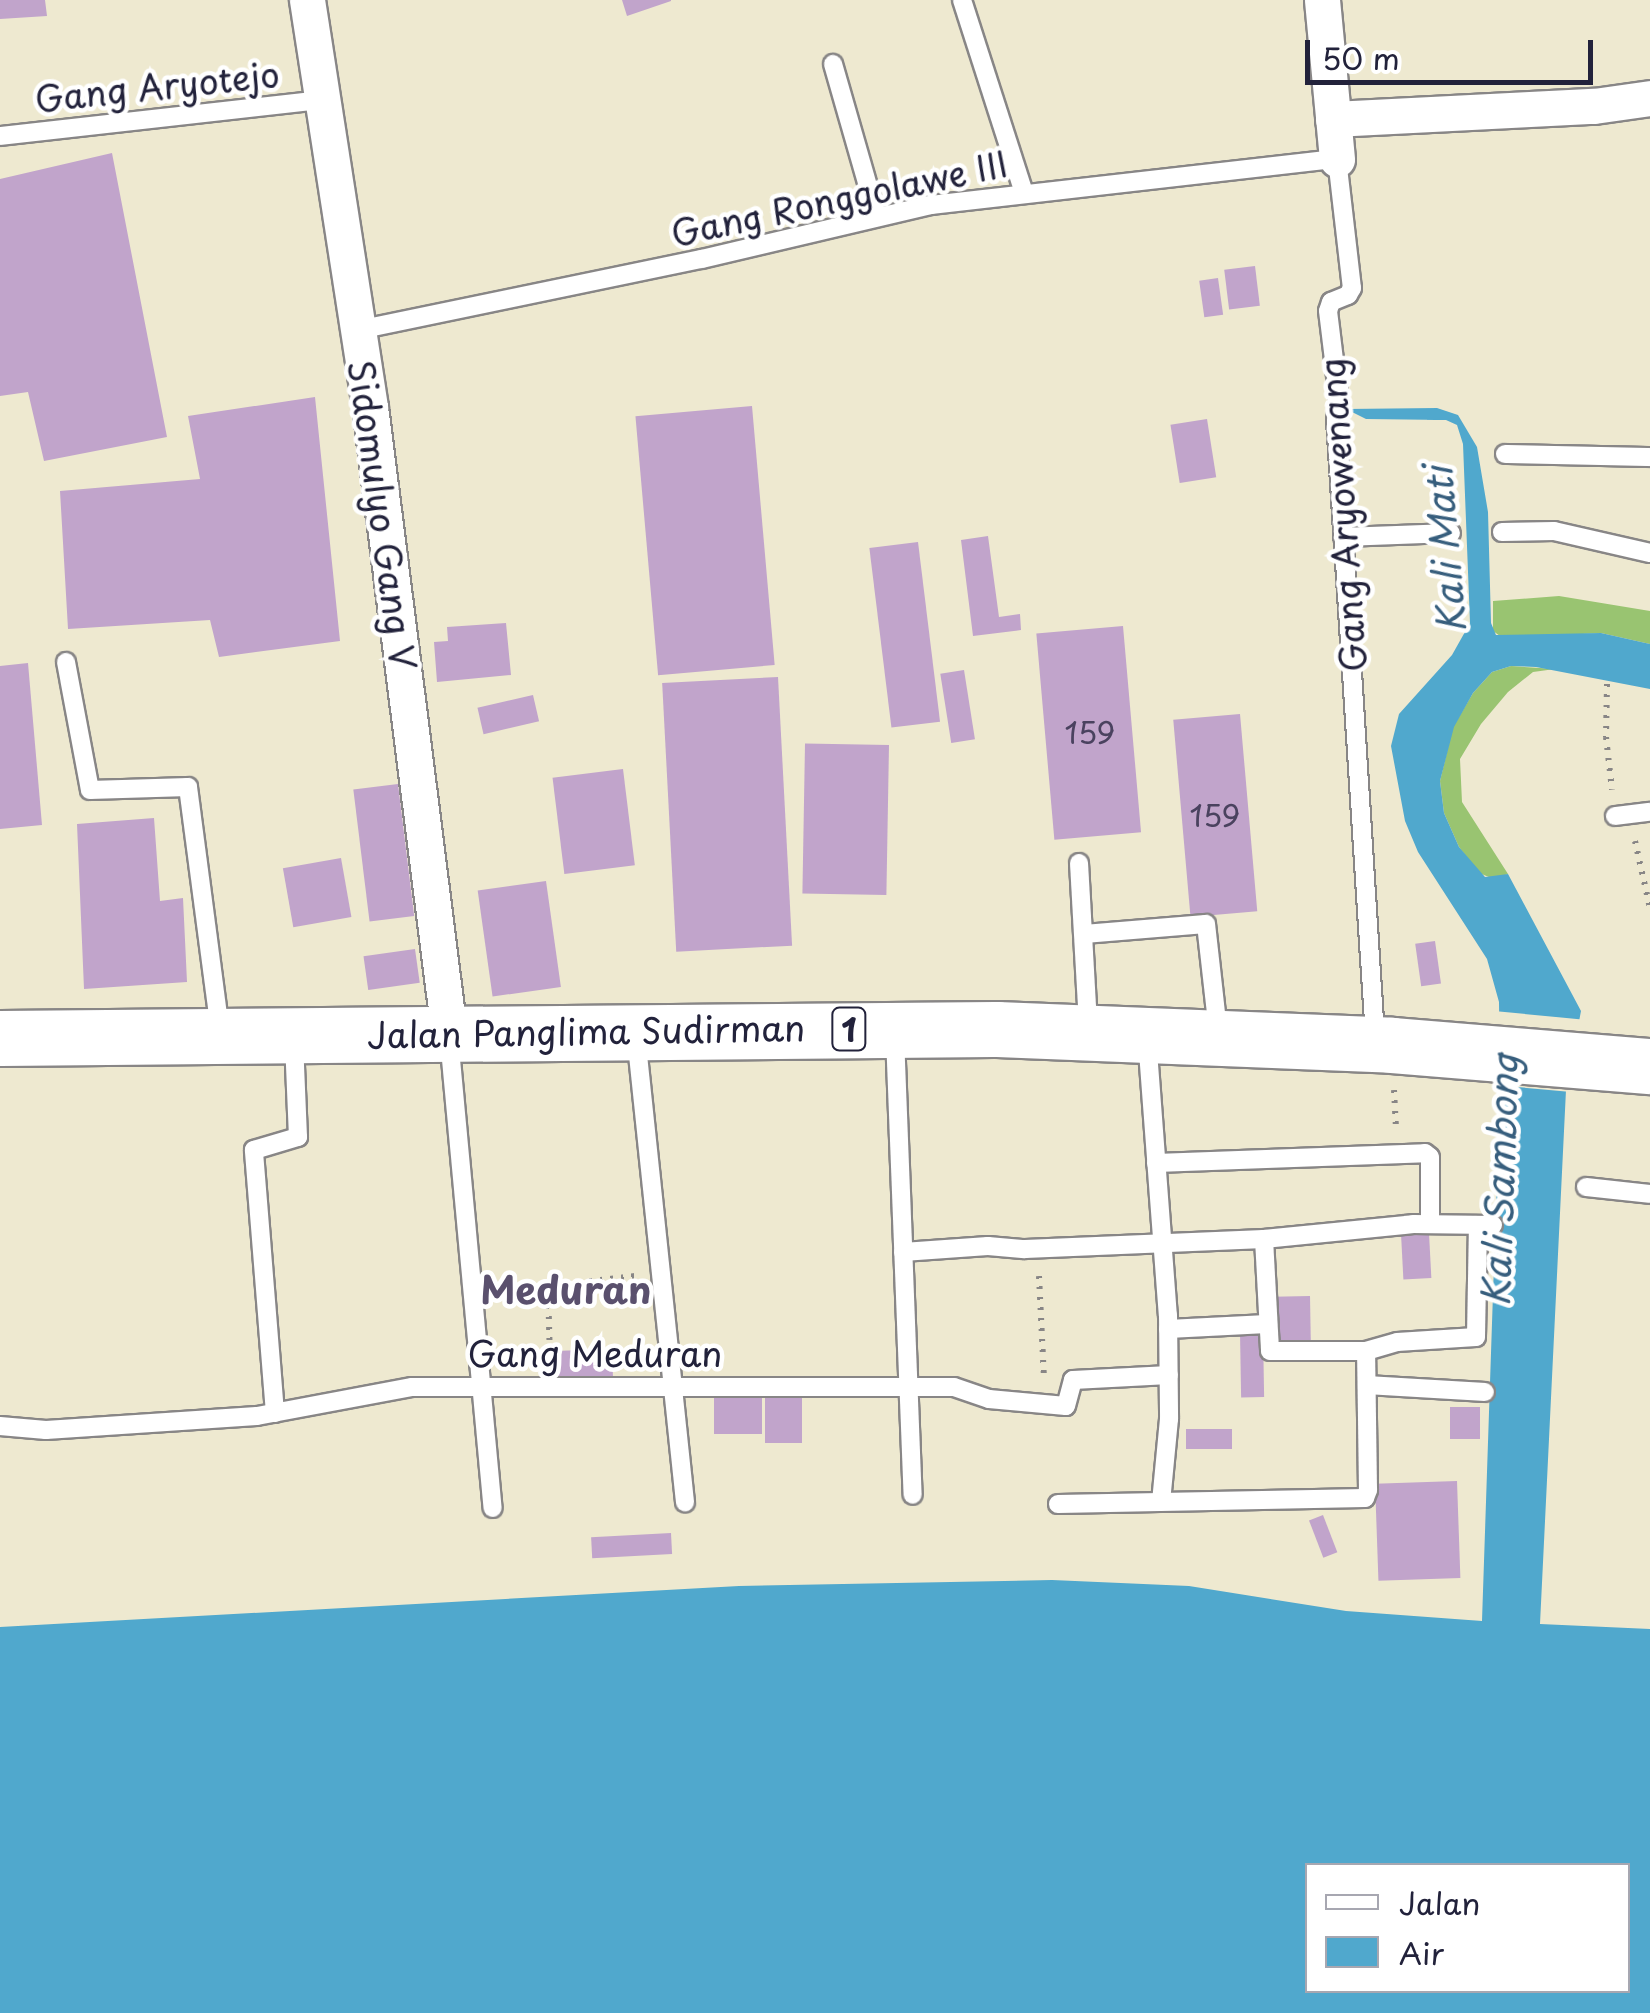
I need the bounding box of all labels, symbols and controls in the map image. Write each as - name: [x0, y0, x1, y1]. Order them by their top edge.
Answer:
- scale bar: [1310, 20, 1598, 82]
- text: 50 m: [1322, 35, 1400, 80]
- street label: Gang Aryotejo: [33, 52, 281, 120]
- street label: Gang Ronggolawe III: [667, 142, 1011, 254]
- street label: Sidomulyo Gang V: [340, 357, 426, 673]
- street label: Gang Aryowenang: [1310, 357, 1374, 673]
- water label: Kali Mati: [1414, 464, 1474, 636]
- house number: 159: [1065, 714, 1115, 750]
- house number: 159: [1190, 797, 1240, 833]
- road number: 1: [829, 1002, 869, 1056]
- street label: Jalan Panglima Sudirman: [367, 1006, 805, 1056]
- water label: Kali Sambong: [1472, 1052, 1526, 1308]
- district label: Meduran: [481, 1266, 651, 1312]
- street label: Gang Meduran: [468, 1332, 722, 1374]
- legend: [1305, 1863, 1630, 1993]
- text: Jalan: [1399, 1880, 1480, 1925]
- text: Air: [1399, 1930, 1444, 1975]

